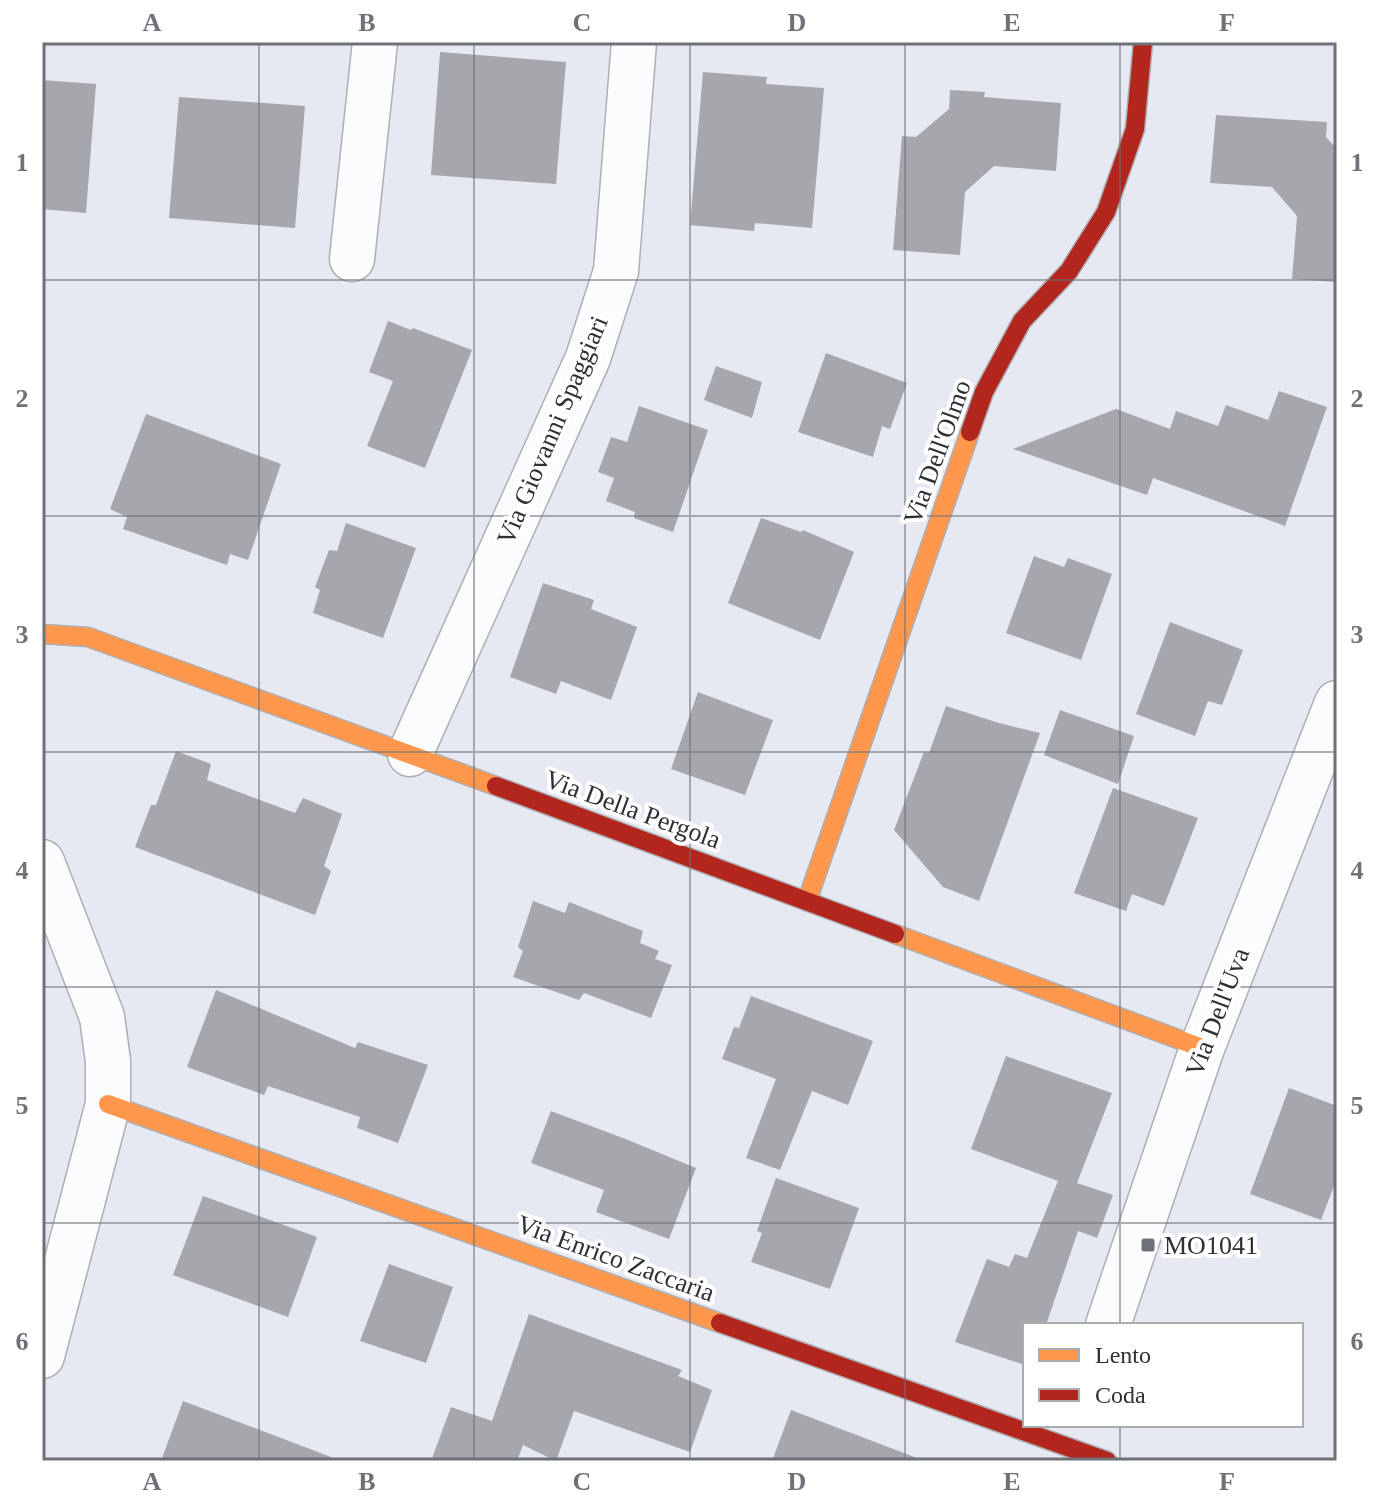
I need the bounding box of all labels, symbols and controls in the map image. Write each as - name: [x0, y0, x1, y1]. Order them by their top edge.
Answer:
- text: A: [143, 8, 162, 37]
- text: B: [358, 8, 376, 37]
- text: C: [573, 8, 591, 37]
- text: D: [788, 8, 806, 37]
- text: E: [1003, 8, 1021, 37]
- text: F: [1219, 8, 1235, 37]
- text: 1: [16, 148, 29, 177]
- text: 1: [1351, 148, 1364, 177]
- street label: Via Giovanni Spaggiari: [491, 312, 614, 549]
- street label: Via Dell'Olmo: [898, 376, 977, 528]
- text: 2: [16, 384, 29, 413]
- text: 2: [1351, 384, 1364, 413]
- text: 3: [16, 620, 29, 649]
- text: 3: [1351, 620, 1364, 649]
- street label: Via Della Pergola: [541, 764, 725, 855]
- text: 4: [16, 856, 29, 885]
- text: 4: [1351, 856, 1364, 885]
- street label: Via Dell'Uva: [1180, 943, 1255, 1081]
- text: 5: [16, 1091, 29, 1120]
- text: 5: [1351, 1091, 1364, 1120]
- street label: Via Enrico Zaccaria: [513, 1209, 719, 1308]
- place label: MO1041: [1164, 1231, 1258, 1260]
- marker: MO1041: [1139, 1236, 1157, 1254]
- legend: [1023, 1323, 1303, 1427]
- text: 6: [16, 1327, 29, 1356]
- text: 6: [1351, 1327, 1364, 1356]
- text: Lento: [1095, 1342, 1151, 1368]
- text: Coda: [1095, 1382, 1146, 1408]
- text: A: [143, 1467, 162, 1496]
- text: B: [358, 1467, 376, 1496]
- text: C: [573, 1467, 591, 1496]
- text: D: [788, 1467, 806, 1496]
- text: E: [1003, 1467, 1021, 1496]
- text: F: [1219, 1467, 1235, 1496]

